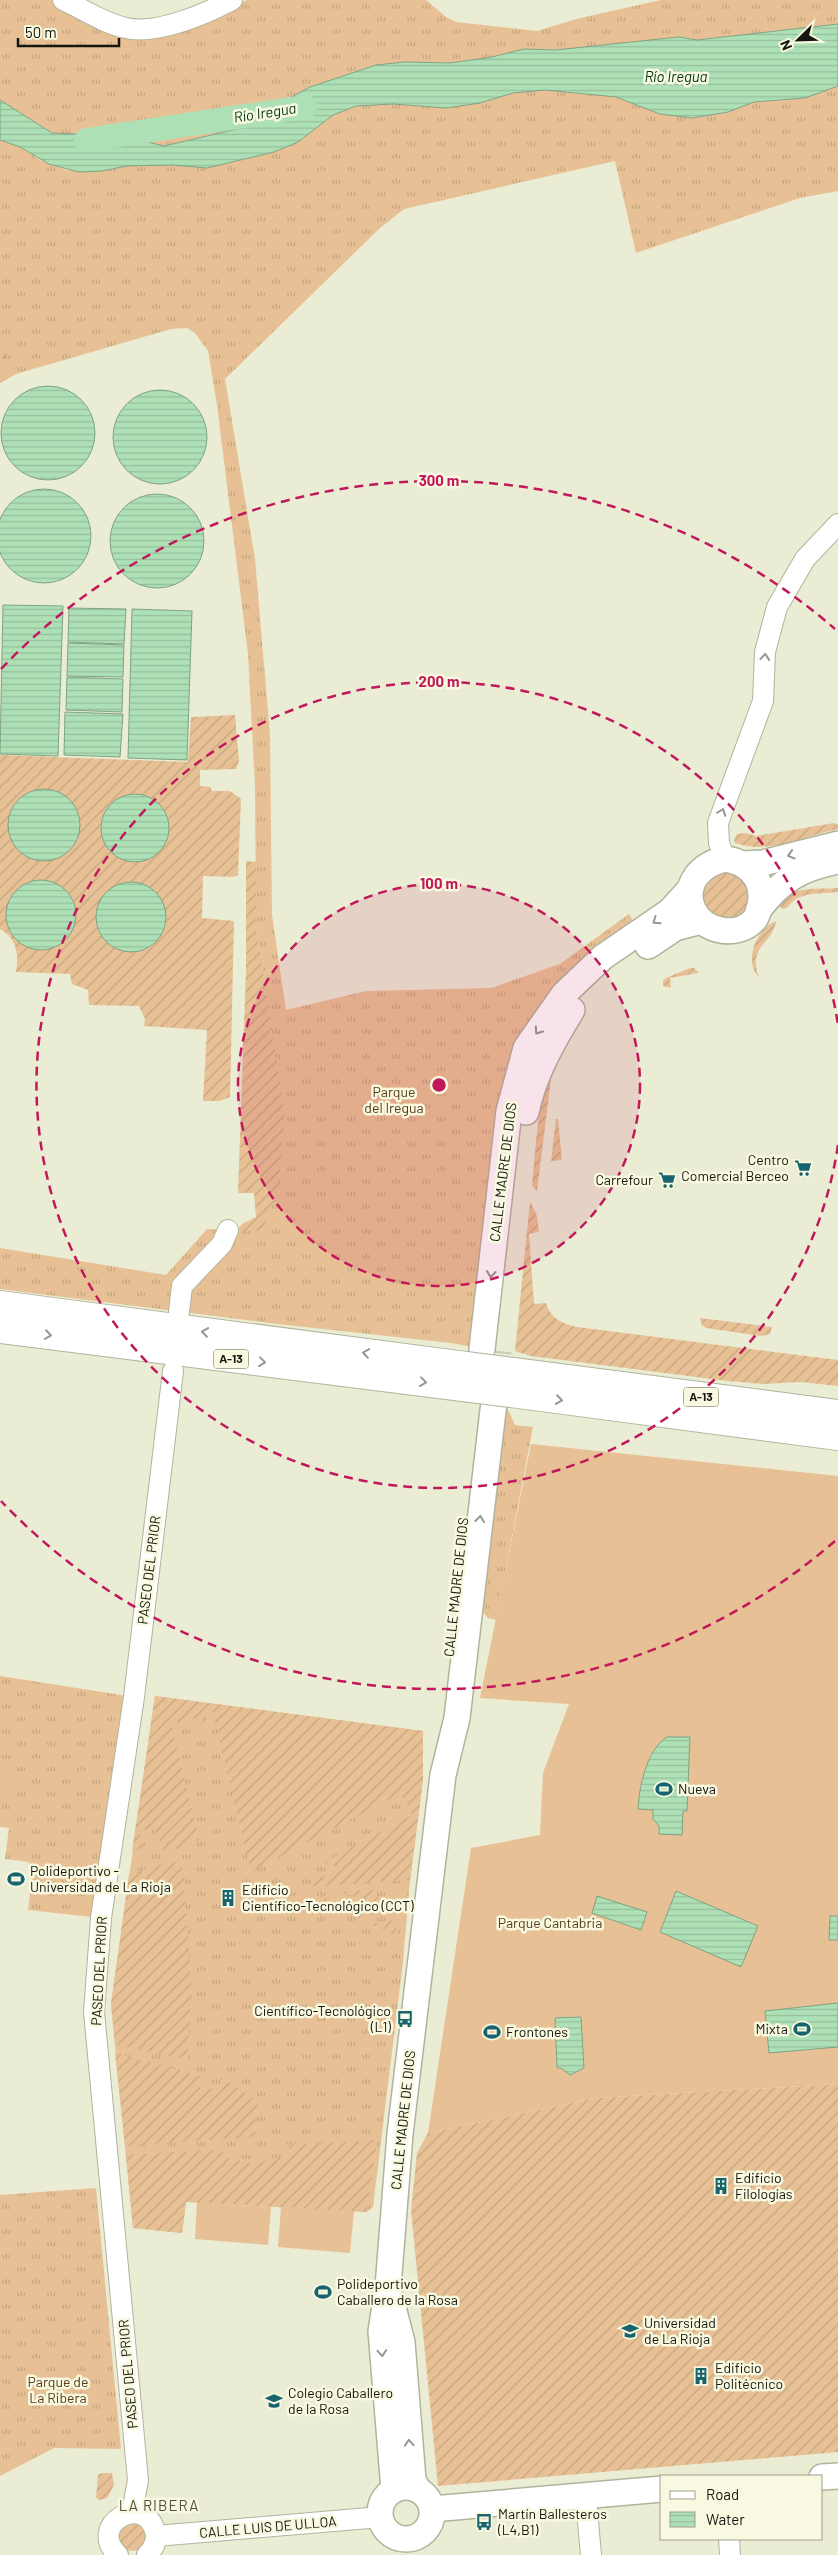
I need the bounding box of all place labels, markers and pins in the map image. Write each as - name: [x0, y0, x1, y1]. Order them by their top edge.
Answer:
- centre of rings: [430, 1076, 448, 1094]
- place label: Centro Comercial Berceo: [681, 1151, 789, 1184]
- supermarket icon: Centro Comercial Berceo: [793, 1158, 813, 1178]
- supermarket icon: Carrefour: [657, 1170, 677, 1190]
- place label: Carrefour: [595, 1171, 653, 1188]
- sports icon: Nueva: [654, 1779, 674, 1799]
- place label: Nueva: [678, 1780, 716, 1797]
- place label: Polideportivo - Universidad de La Rioja: [30, 1862, 171, 1895]
- sports icon: Polideportivo - Universidad de La Rioja: [6, 1869, 26, 1889]
- place label: Edificio Científico-Tecnológico (CCT): [242, 1881, 414, 1914]
- building icon: Edificio Científico-Tecnológico (CCT): [218, 1888, 238, 1908]
- place label: Científico-Tecnológico (L1): [254, 2002, 391, 2035]
- bus stop icon: Científico-Tecnológico (L1): [395, 2009, 415, 2029]
- sports icon: Mixta: [792, 2019, 812, 2039]
- place label: Mixta: [755, 2020, 788, 2037]
- sports icon: Frontones: [482, 2022, 502, 2042]
- place label: Frontones: [506, 2023, 568, 2040]
- place label: Edificio Filologías: [735, 2169, 793, 2202]
- building icon: Edificio Filologías: [711, 2176, 731, 2196]
- place label: Polideportivo Caballero de la Rosa: [337, 2275, 458, 2308]
- sports icon: Polideportivo Caballero de la Rosa: [313, 2282, 333, 2302]
- place label: Universidad de La Rioja: [644, 2314, 716, 2347]
- school or university icon: Universidad de La Rioja: [620, 2321, 640, 2341]
- place label: Edificio Politécnico: [715, 2359, 783, 2392]
- building icon: Edificio Politécnico: [691, 2366, 711, 2386]
- place label: Colegio Caballero de la Rosa: [288, 2384, 393, 2417]
- school or university icon: Colegio Caballero de la Rosa: [264, 2391, 284, 2411]
- place label: Martín Ballesteros (L4,B1): [497, 2505, 607, 2538]
- bus stop icon: Martín Ballesteros (L4,B1): [474, 2512, 494, 2532]

